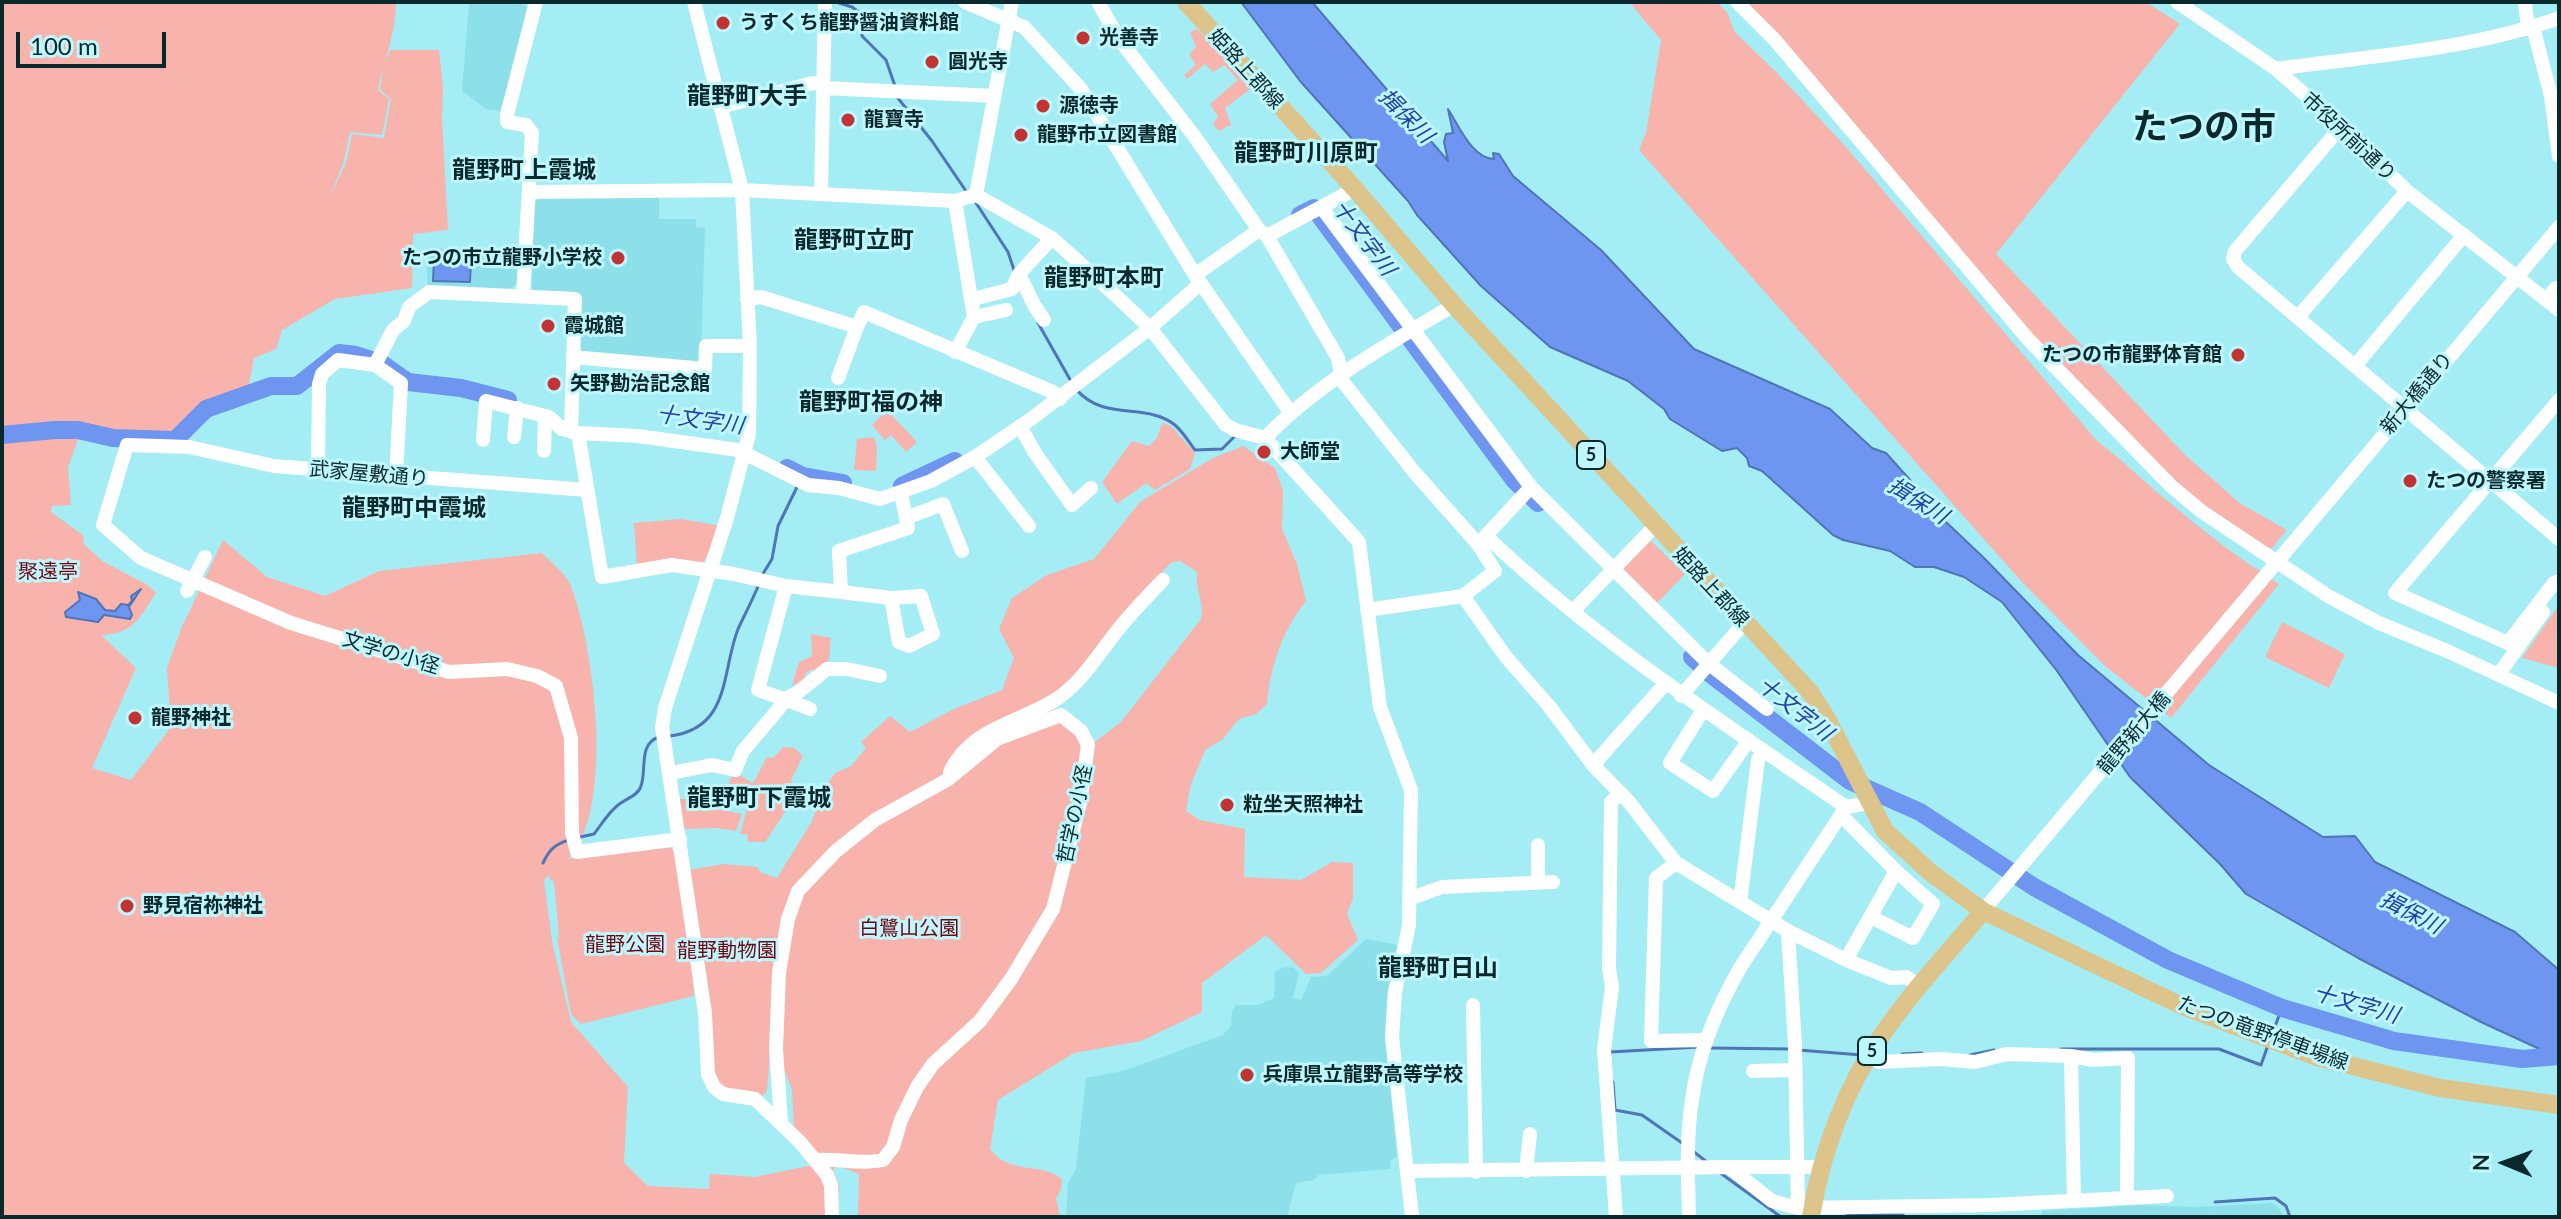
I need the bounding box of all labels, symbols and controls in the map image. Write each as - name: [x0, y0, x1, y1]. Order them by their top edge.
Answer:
- place label: うすくち龍野醤油資料館: [739, 11, 959, 35]
- marker: うすくち龍野醤油資料館: [714, 14, 732, 32]
- scale bar: [20, 16, 170, 66]
- street label: 姫路上郡線: [1204, 24, 1288, 114]
- place label: 光善寺: [1099, 26, 1159, 50]
- marker: 光善寺: [1074, 29, 1092, 47]
- text: 100 m: [30, 31, 98, 60]
- place label: 圓光寺: [948, 50, 1008, 74]
- marker: 圓光寺: [923, 53, 941, 71]
- district label: 龍野町大手: [687, 82, 807, 110]
- water label: 揖保川: [1373, 83, 1439, 149]
- street label: 市役所前通り: [2297, 87, 2401, 187]
- place label: 源徳寺: [1059, 94, 1119, 118]
- marker: 源徳寺: [1034, 97, 1052, 115]
- district label: たつの市: [2132, 105, 2276, 149]
- place label: 龍寶寺: [864, 108, 924, 132]
- marker: 龍寶寺: [839, 111, 857, 129]
- place label: 龍野市立図書館: [1037, 123, 1177, 147]
- marker: 龍野市立図書館: [1012, 126, 1030, 144]
- district label: 龍野町川原町: [1234, 139, 1378, 167]
- district label: 龍野町上霞城: [452, 156, 596, 184]
- water label: 十文字川: [1327, 195, 1401, 281]
- district label: 龍野町立町: [794, 226, 914, 254]
- place label: たつの市立龍野小学校: [402, 246, 602, 270]
- marker: たつの市立龍野小学校: [609, 249, 627, 267]
- district label: 龍野町本町: [1044, 264, 1164, 292]
- place label: 霞城館: [564, 314, 624, 338]
- marker: 霞城館: [539, 317, 557, 335]
- place label: たつの市龍野体育館: [2042, 343, 2222, 367]
- marker: たつの市龍野体育館: [2229, 346, 2247, 364]
- street label: 新大橋通り: [2376, 347, 2458, 439]
- place label: 矢野勘治記念館: [570, 372, 710, 396]
- marker: 矢野勘治記念館: [545, 375, 563, 393]
- district label: 龍野町福の神: [799, 388, 943, 416]
- water label: 十文字川: [655, 401, 745, 439]
- place label: 大師堂: [1280, 440, 1340, 464]
- road number: 5: [1577, 441, 1605, 469]
- marker: 大師堂: [1255, 443, 1273, 461]
- street label: 武家屋敷通り: [308, 457, 430, 491]
- place label: たつの警察署: [2426, 469, 2546, 493]
- water label: 揖保川: [1883, 472, 1953, 530]
- marker: たつの警察署: [2401, 472, 2419, 490]
- district label: 龍野町中霞城: [342, 494, 486, 522]
- street label: 姫路上郡線: [1668, 542, 1754, 632]
- park label: 聚遠亭: [18, 560, 78, 584]
- street label: 文学の小径: [340, 627, 442, 679]
- water label: 十文字川: [1752, 672, 1838, 746]
- street label: 龍野新大橋: [2093, 687, 2175, 779]
- place label: 龍野神社: [151, 706, 231, 730]
- marker: 龍野神社: [126, 709, 144, 727]
- street label: 哲学の小径: [1053, 763, 1097, 865]
- district label: 龍野町下霞城: [687, 784, 831, 812]
- place label: 粒坐天照神社: [1243, 793, 1363, 817]
- marker: 粒坐天照神社: [1218, 796, 1236, 814]
- water label: 揖保川: [2376, 886, 2446, 940]
- place label: 野見宿祢神社: [143, 894, 263, 918]
- marker: 野見宿祢神社: [118, 897, 136, 915]
- park label: 白鷺山公園: [859, 917, 959, 941]
- park label: 龍野公園: [585, 933, 665, 957]
- park label: 龍野動物園: [677, 939, 777, 963]
- district label: 龍野町日山: [1378, 954, 1498, 982]
- water label: 十文字川: [2310, 979, 2402, 1029]
- street label: たつの竜野停車場線: [2174, 991, 2352, 1075]
- road number: 5: [1858, 1037, 1886, 1065]
- place label: 兵庫県立龍野高等学校: [1263, 1063, 1463, 1087]
- marker: 兵庫県立龍野高等学校: [1238, 1066, 1256, 1084]
- north arrow: [2465, 1123, 2545, 1203]
- text: N: [2467, 1154, 2494, 1171]

